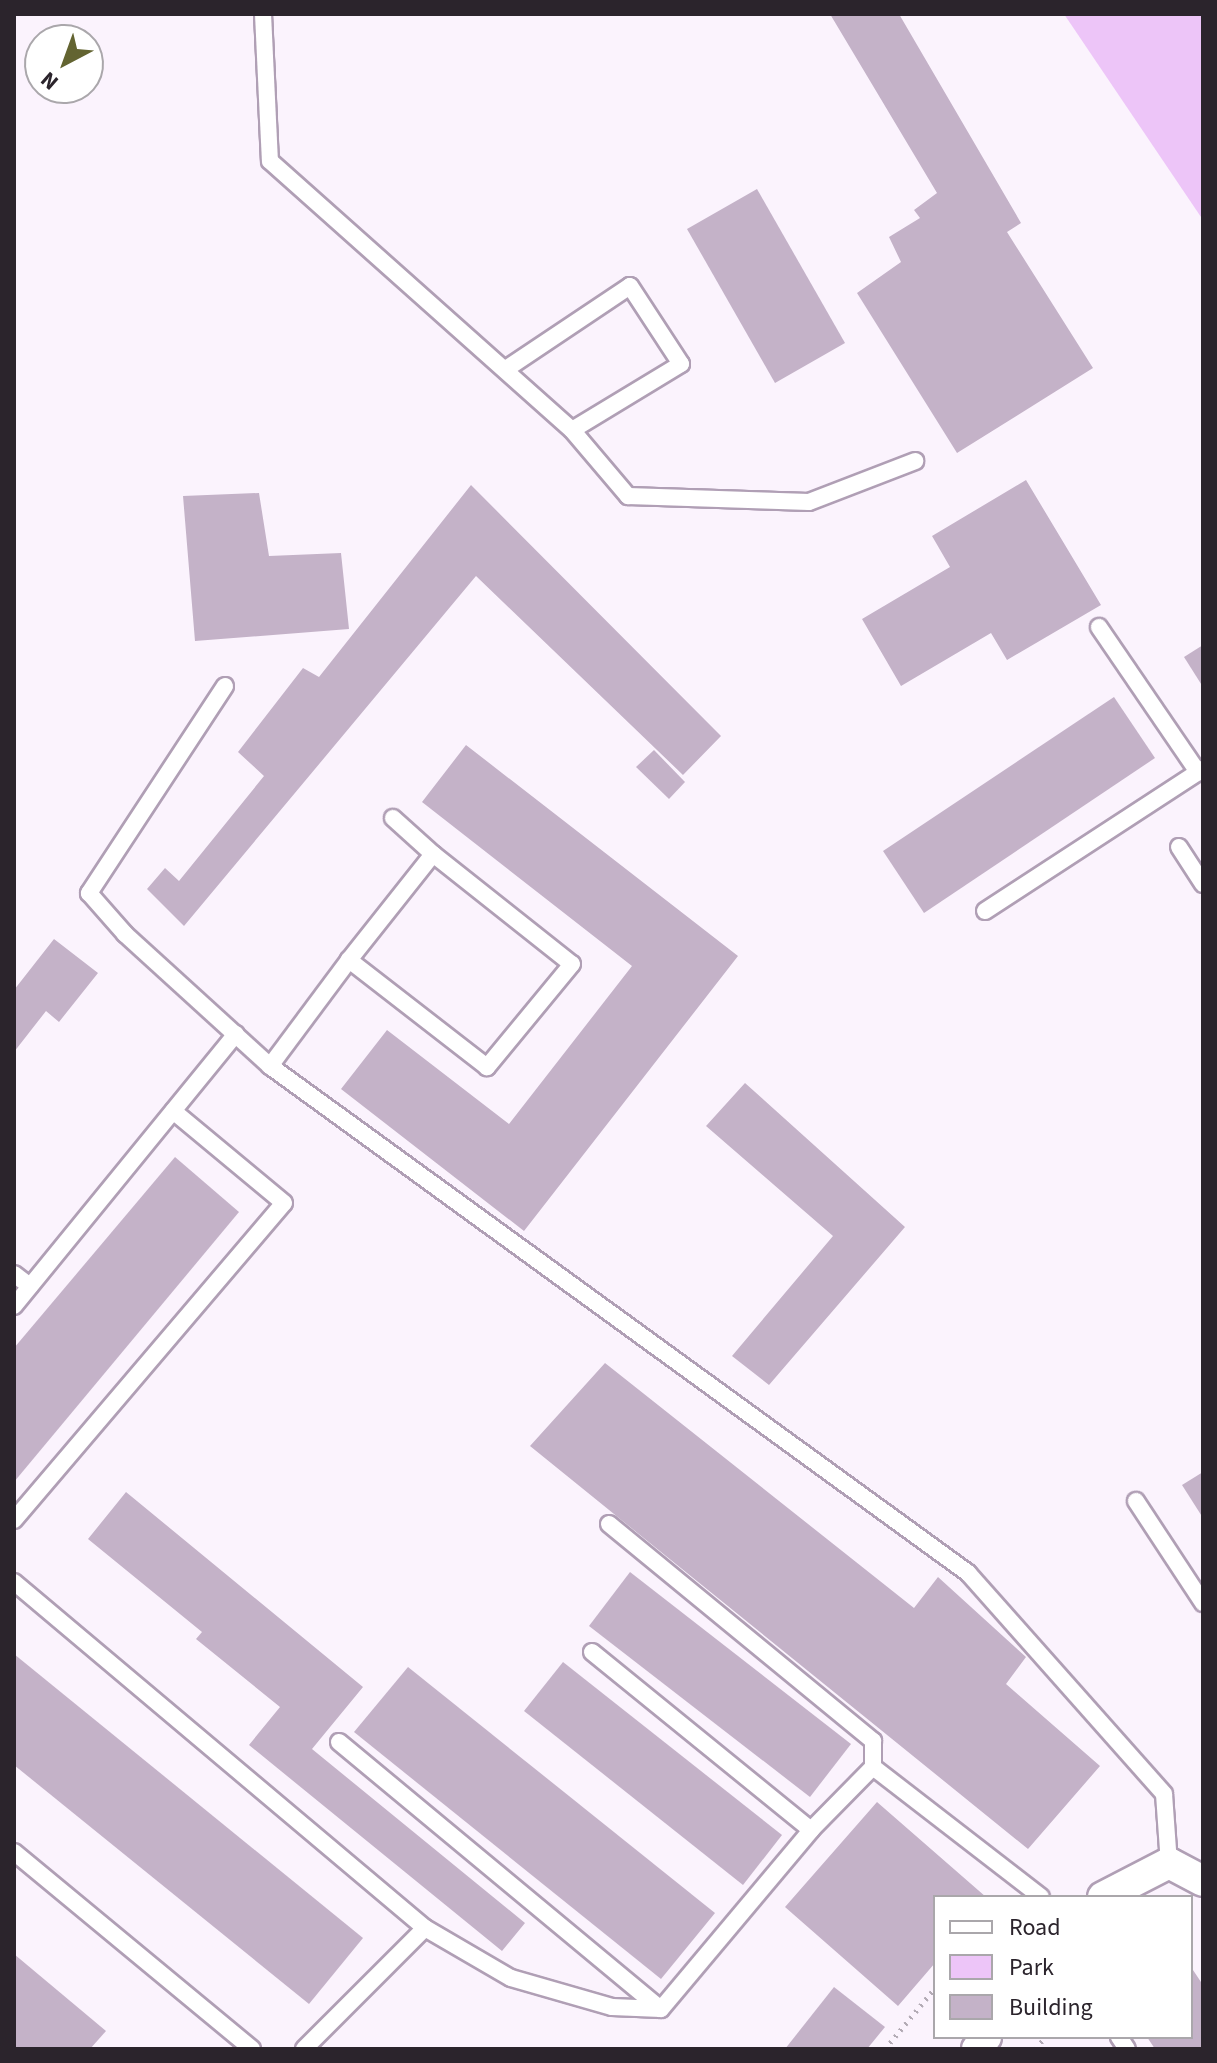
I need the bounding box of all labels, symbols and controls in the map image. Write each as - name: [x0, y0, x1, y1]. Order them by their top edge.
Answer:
- north arrow: [24, 24, 104, 104]
- text: N: [34, 64, 66, 97]
- legend: [933, 1895, 1193, 2039]
- text: Road: [1009, 1910, 1061, 1945]
- text: Park: [1009, 1950, 1054, 1985]
- text: Building: [1009, 1990, 1093, 2025]

